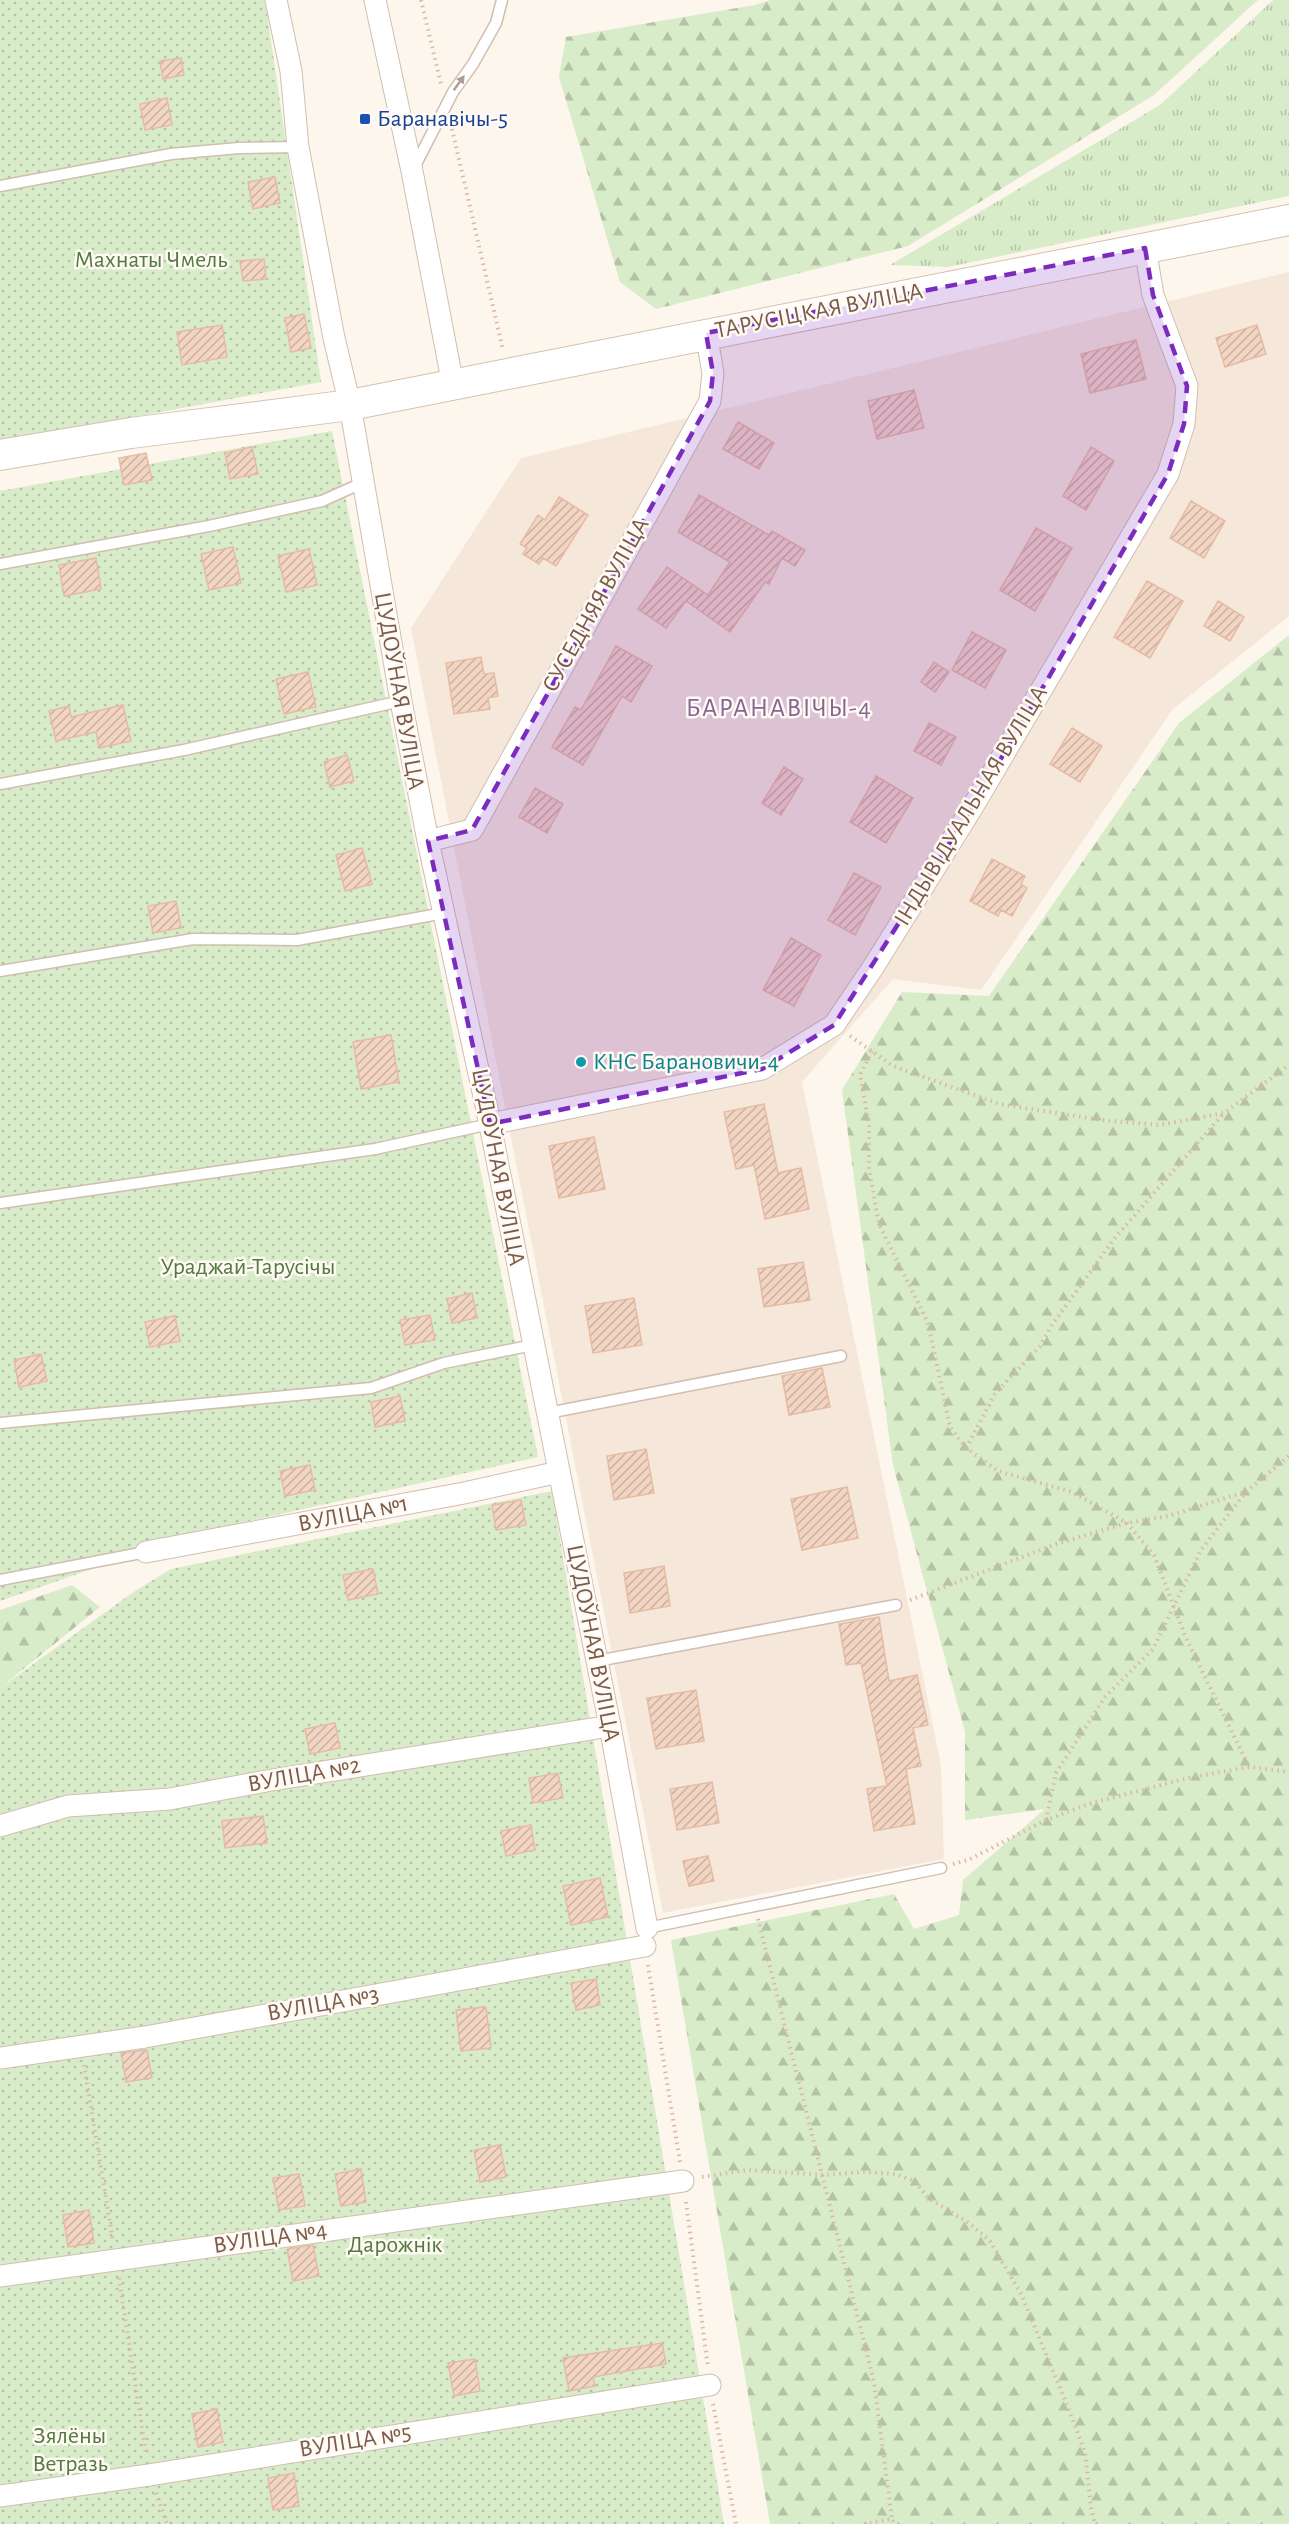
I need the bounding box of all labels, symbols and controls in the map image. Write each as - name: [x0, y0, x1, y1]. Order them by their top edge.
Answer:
- one-way arrow: [453, 75, 465, 90]
- place label: Баранавічы-5: [377, 107, 508, 131]
- marker: Баранавічы-5: [358, 112, 372, 126]
- park label: Махнаты Чмель: [75, 248, 227, 272]
- street label: ТАРУСІЦКАЯ ВУЛІЦА: [713, 279, 925, 343]
- street label: СУСЕДНЯЯ ВУЛІЦА: [538, 514, 654, 696]
- street label: ЦУДОЎНАЯ ВУЛІЦА: [370, 590, 428, 792]
- street label: ІНДЫВІДУАЛЬНАЯ ВУЛІЦА: [890, 682, 1052, 930]
- district label: БАРАНАВІЧЫ-4: [686, 695, 872, 721]
- place label: КНС Барановичи-4: [593, 1050, 779, 1074]
- marker: КНС Барановичи-4: [574, 1055, 588, 1069]
- street label: ЦУДОЎНАЯ ВУЛІЦА: [467, 1066, 529, 1268]
- park label: Ураджай-Тарусічы: [160, 1255, 336, 1279]
- street label: ВУЛІЦА №1: [296, 1492, 410, 1536]
- street label: ЦУДОЎНАЯ ВУЛІЦА: [562, 1542, 624, 1744]
- street label: ВУЛІЦА №2: [246, 1753, 362, 1797]
- street label: ВУЛІЦА №3: [265, 1982, 381, 2026]
- street label: ВУЛІЦА №4: [211, 2218, 329, 2258]
- park label: Дарожнік: [348, 2233, 442, 2257]
- street label: ВУЛІЦА №5: [297, 2420, 413, 2462]
- park label: Зялёны Ветразь: [32, 2424, 108, 2476]

